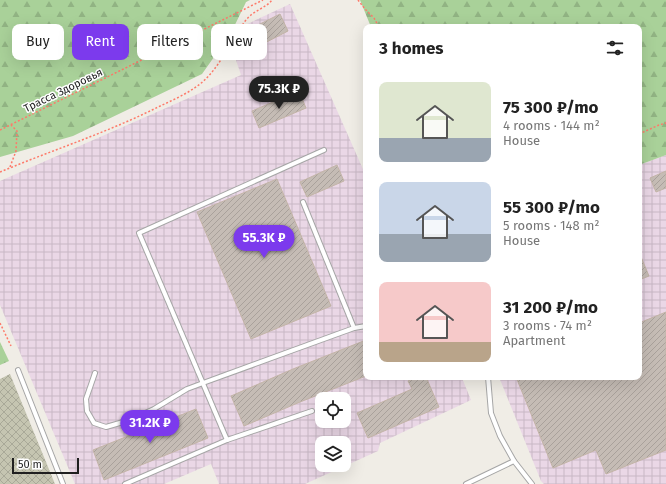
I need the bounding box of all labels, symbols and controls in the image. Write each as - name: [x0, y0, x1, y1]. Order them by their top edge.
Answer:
- chip: Buy: [12, 24, 64, 60]
- chip: Rent: [72, 24, 129, 60]
- chip: Filters: [137, 24, 203, 60]
- chip: New: [211, 24, 267, 60]
- icon: filters: [604, 37, 626, 59]
- text: 3 homes: [379, 38, 444, 59]
- street label: Трасса Здоровья: [22, 66, 105, 115]
- pin: 75.3K ₽: [242, 76, 316, 110]
- text: 75.3K ₽: [258, 81, 300, 96]
- text: 75 300 ₽/mo: [503, 97, 599, 118]
- icon: home: [411, 98, 459, 146]
- text: 4 rooms · 144 m²: [503, 118, 600, 133]
- text: House: [503, 133, 540, 148]
- text: 55 300 ₽/mo: [503, 197, 600, 218]
- icon: home: [411, 198, 459, 246]
- text: 5 rooms · 148 m²: [503, 218, 599, 233]
- pin: 55.3K ₽: [227, 225, 301, 259]
- text: 55.3K ₽: [242, 230, 286, 245]
- text: House: [503, 233, 540, 248]
- text: 31 200 ₽/mo: [503, 297, 598, 318]
- icon: home: [411, 298, 459, 346]
- text: 3 rooms · 74 m²: [503, 318, 592, 333]
- text: Apartment: [503, 333, 565, 348]
- map controls: [315, 392, 351, 472]
- button: locate: [315, 392, 351, 428]
- pin: 31.2K ₽: [113, 410, 187, 444]
- text: 31.2K ₽: [129, 415, 171, 430]
- button: layers: [315, 436, 351, 472]
- scale bar: [12, 456, 79, 475]
- text: 50 m: [18, 458, 42, 471]

